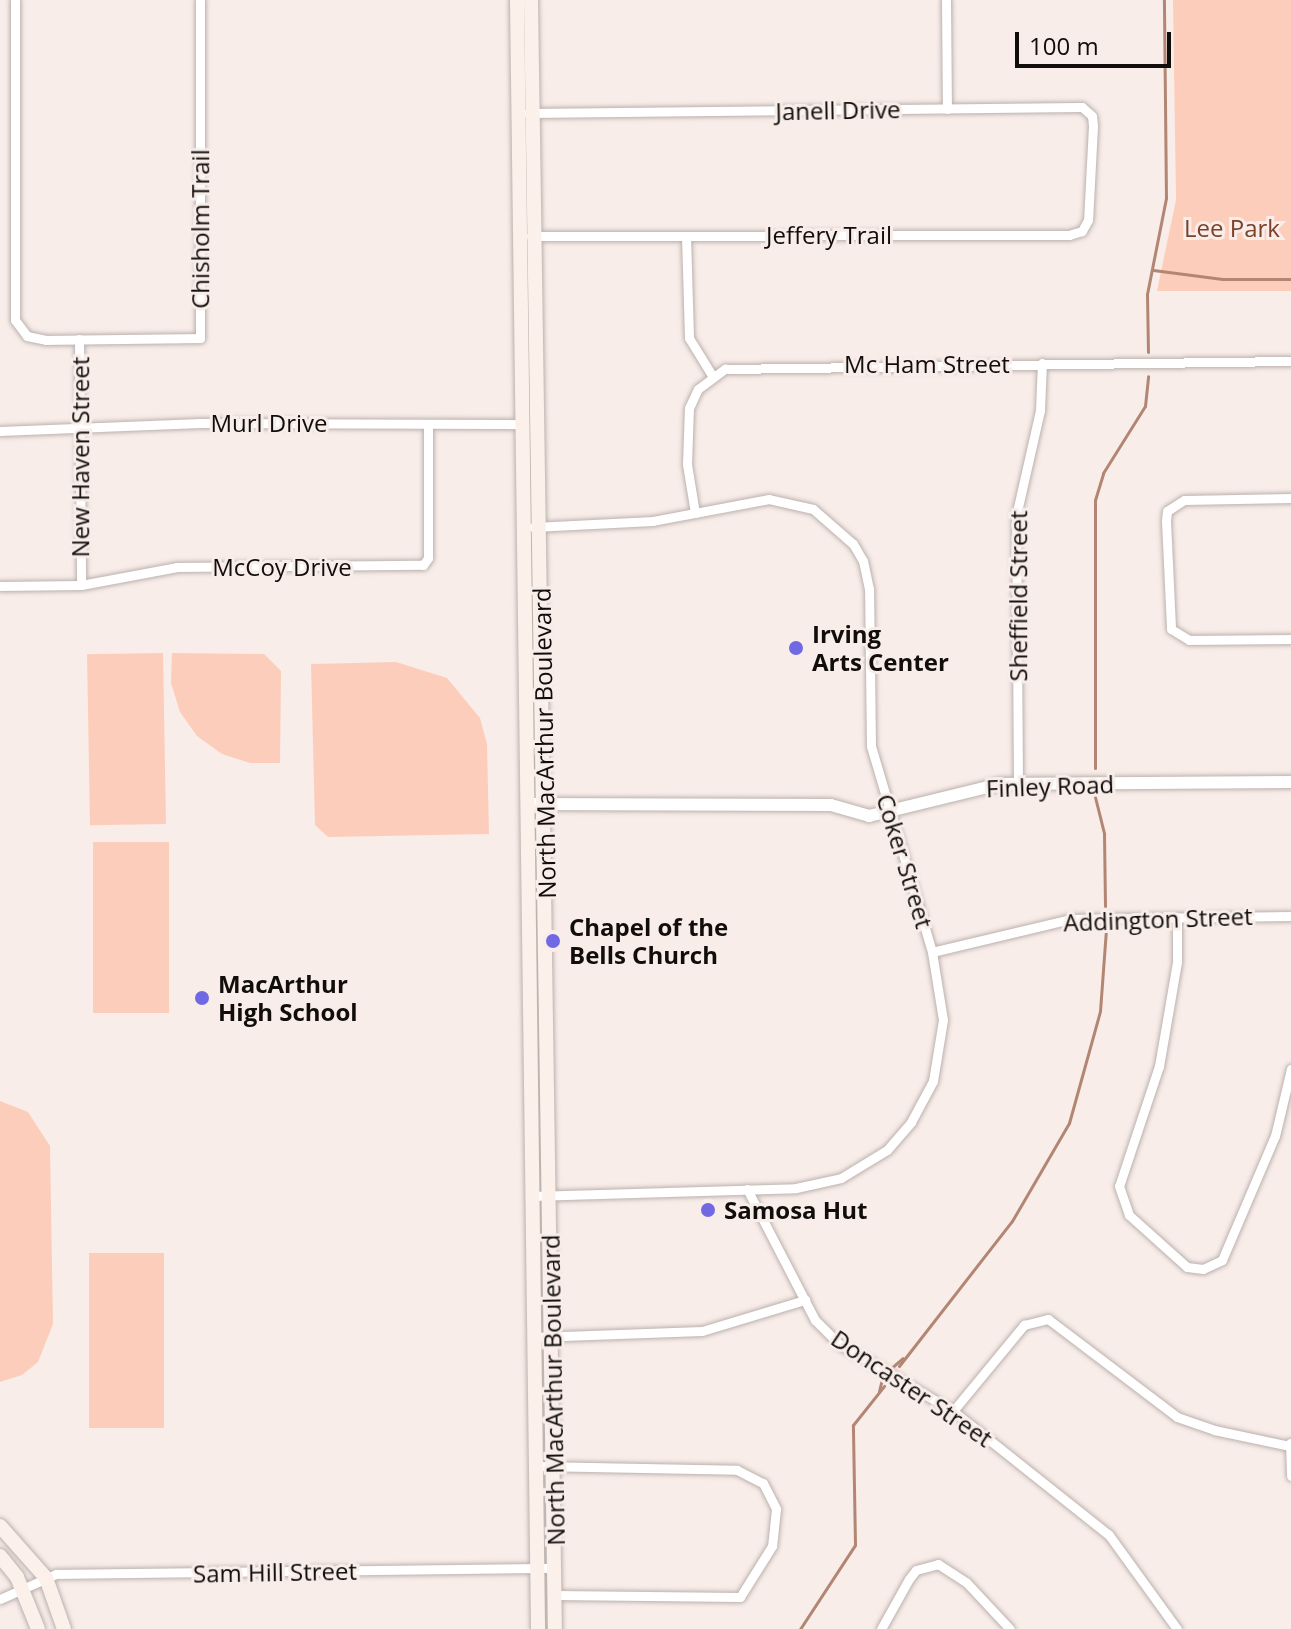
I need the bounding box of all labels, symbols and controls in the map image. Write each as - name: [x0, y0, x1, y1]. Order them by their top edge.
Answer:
- scale bar: [1019, 16, 1175, 66]
- text: 100 m: [1029, 29, 1099, 62]
- street label: Janell Drive: [775, 95, 901, 125]
- street label: Chisholm Trail: [186, 149, 214, 309]
- park label: Lee Park: [1184, 214, 1280, 242]
- street label: Jeffery Trail: [766, 221, 892, 249]
- street label: Mc Ham Street: [844, 350, 1010, 378]
- street label: New Haven Street: [66, 357, 94, 557]
- street label: Murl Drive: [210, 409, 328, 437]
- street label: Sheffield Street: [1004, 510, 1032, 682]
- street label: McCoy Drive: [212, 553, 352, 581]
- street label: North MacArthur Boulevard: [527, 587, 561, 899]
- place label: Irving Arts Center: [812, 620, 949, 676]
- marker: Irving Arts Center: [787, 639, 805, 657]
- street label: Finley Road: [985, 769, 1115, 803]
- street label: Coker Street: [871, 790, 939, 932]
- street label: Addington Street: [1063, 901, 1253, 937]
- place label: Chapel of the Bells Church: [569, 913, 728, 969]
- marker: Chapel of the Bells Church: [544, 932, 562, 950]
- place label: MacArthur High School: [218, 970, 358, 1026]
- marker: MacArthur High School: [193, 989, 211, 1007]
- place label: Samosa Hut: [724, 1196, 867, 1224]
- marker: Samosa Hut: [699, 1201, 717, 1219]
- street label: North MacArthur Boulevard: [536, 1234, 570, 1546]
- street label: Doncaster Street: [826, 1324, 998, 1452]
- street label: Sam Hill Street: [193, 1556, 357, 1588]

